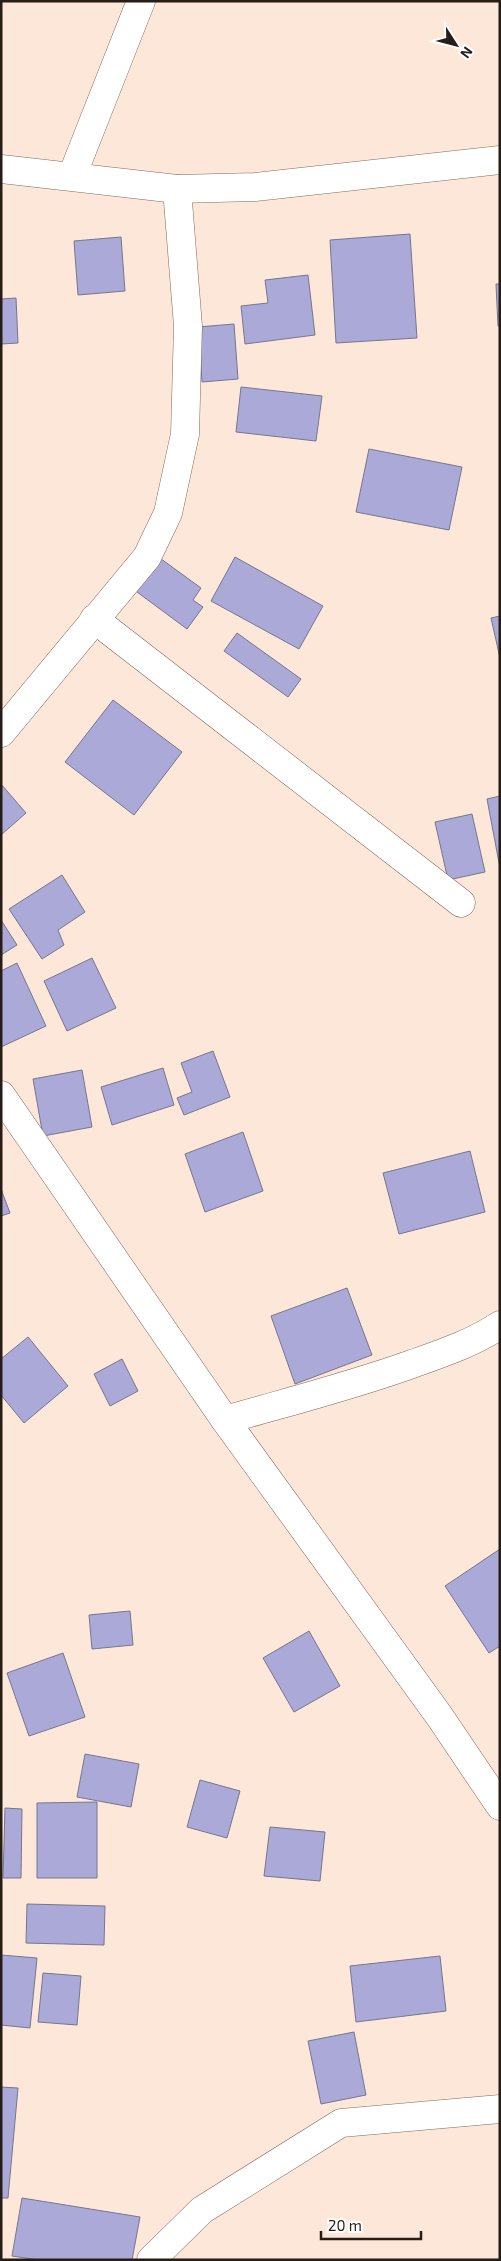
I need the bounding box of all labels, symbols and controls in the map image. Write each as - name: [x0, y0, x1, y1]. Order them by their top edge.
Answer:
- north arrow: [431, 20, 481, 70]
- text: N: [457, 44, 477, 62]
- scale bar: [321, 2208, 421, 2240]
- text: 20 m: [328, 2216, 362, 2234]

